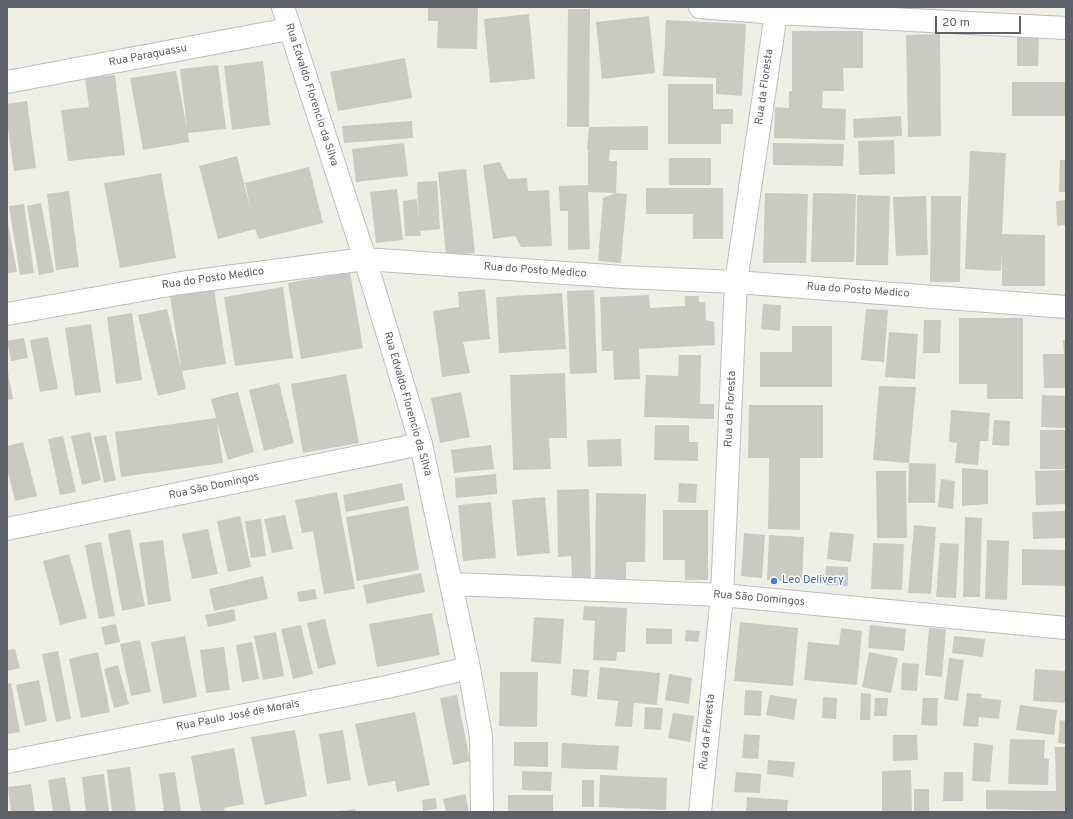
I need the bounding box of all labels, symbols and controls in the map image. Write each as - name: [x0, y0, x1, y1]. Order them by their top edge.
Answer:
- scale bar: [937, 8, 1023, 34]
- text: 20 m: [942, 15, 970, 31]
- street label: Rua Edvaldo Florencio da Silva: [282, 22, 340, 168]
- street label: Rua Paraguassu: [108, 42, 188, 70]
- street label: Rua da Floresta: [753, 48, 777, 126]
- street label: Rua do Posto Medico: [483, 261, 587, 281]
- street label: Rua do Posto Medico: [161, 265, 265, 293]
- street label: Rua do Posto Medico: [806, 281, 910, 301]
- street label: Rua Edvaldo Florencio da Silva: [380, 330, 434, 478]
- street label: Rua da Floresta: [722, 371, 740, 447]
- street label: Rua São Domingos: [168, 471, 260, 503]
- place label: Leo Delivery: [782, 574, 844, 588]
- marker: Leo Delivery: [769, 576, 779, 586]
- street label: Rua São Domingos: [713, 588, 805, 610]
- street label: Rua da Floresta: [697, 693, 719, 771]
- street label: Rua Paulo José de Morais: [175, 698, 301, 734]

